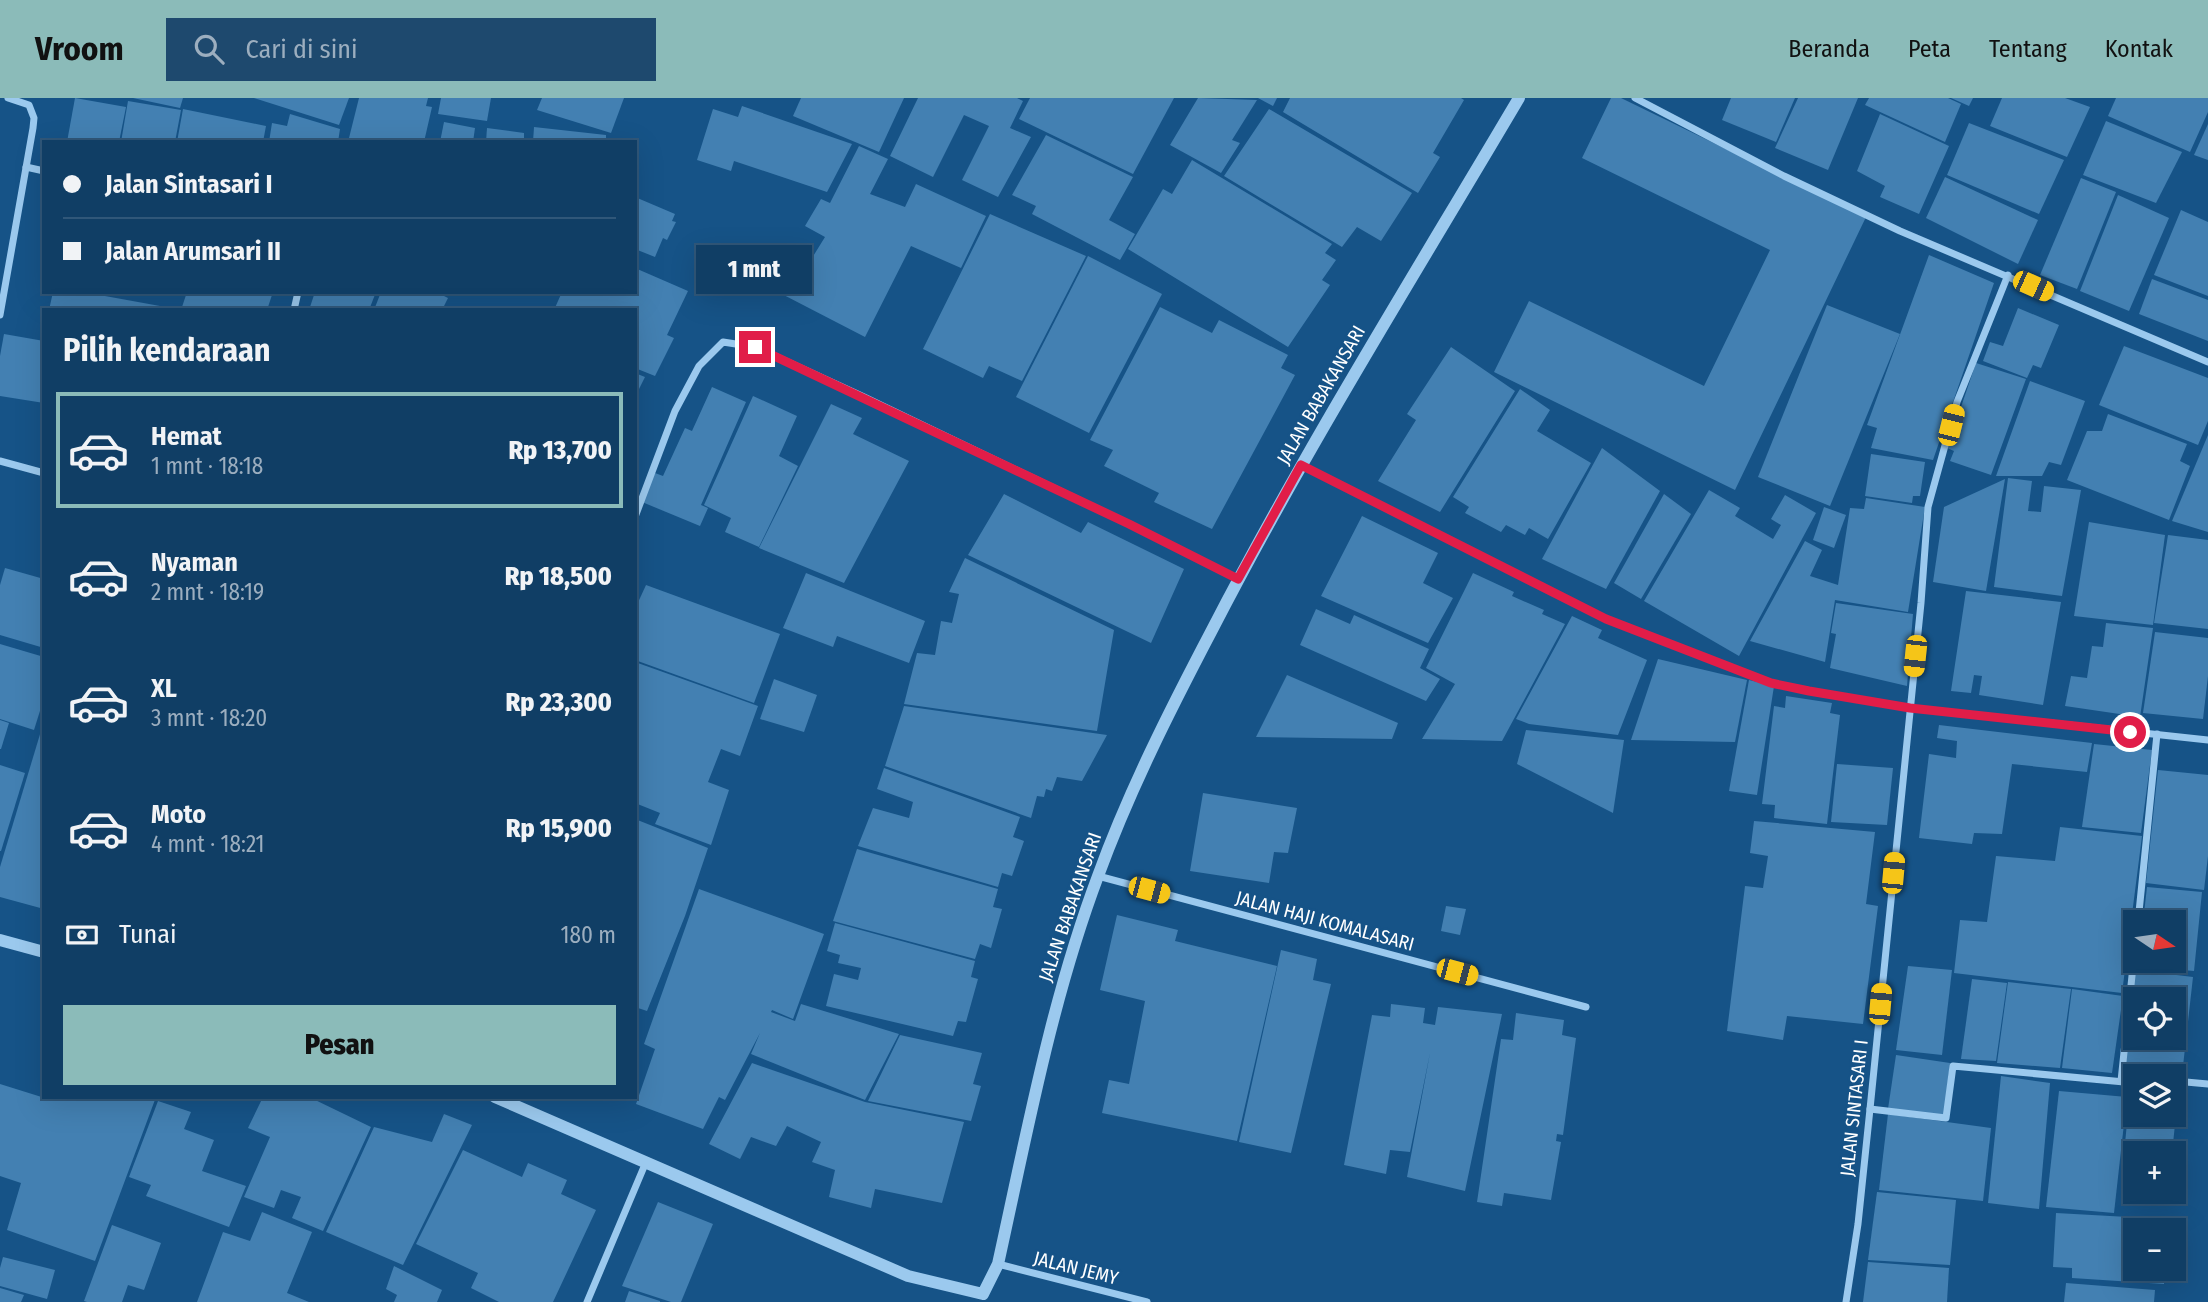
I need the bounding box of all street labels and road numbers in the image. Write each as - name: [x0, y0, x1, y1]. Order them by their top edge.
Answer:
- street label: JALAN BABAKANSARI: [1272, 322, 1370, 468]
- street label: JALAN BABAKANSARI: [1034, 829, 1106, 985]
- street label: JALAN HAJI KOMALASARI: [1233, 886, 1417, 956]
- street label: JALAN SINTASARI I: [1835, 1038, 1873, 1178]
- street label: JALAN JEMY: [1031, 1246, 1121, 1290]

